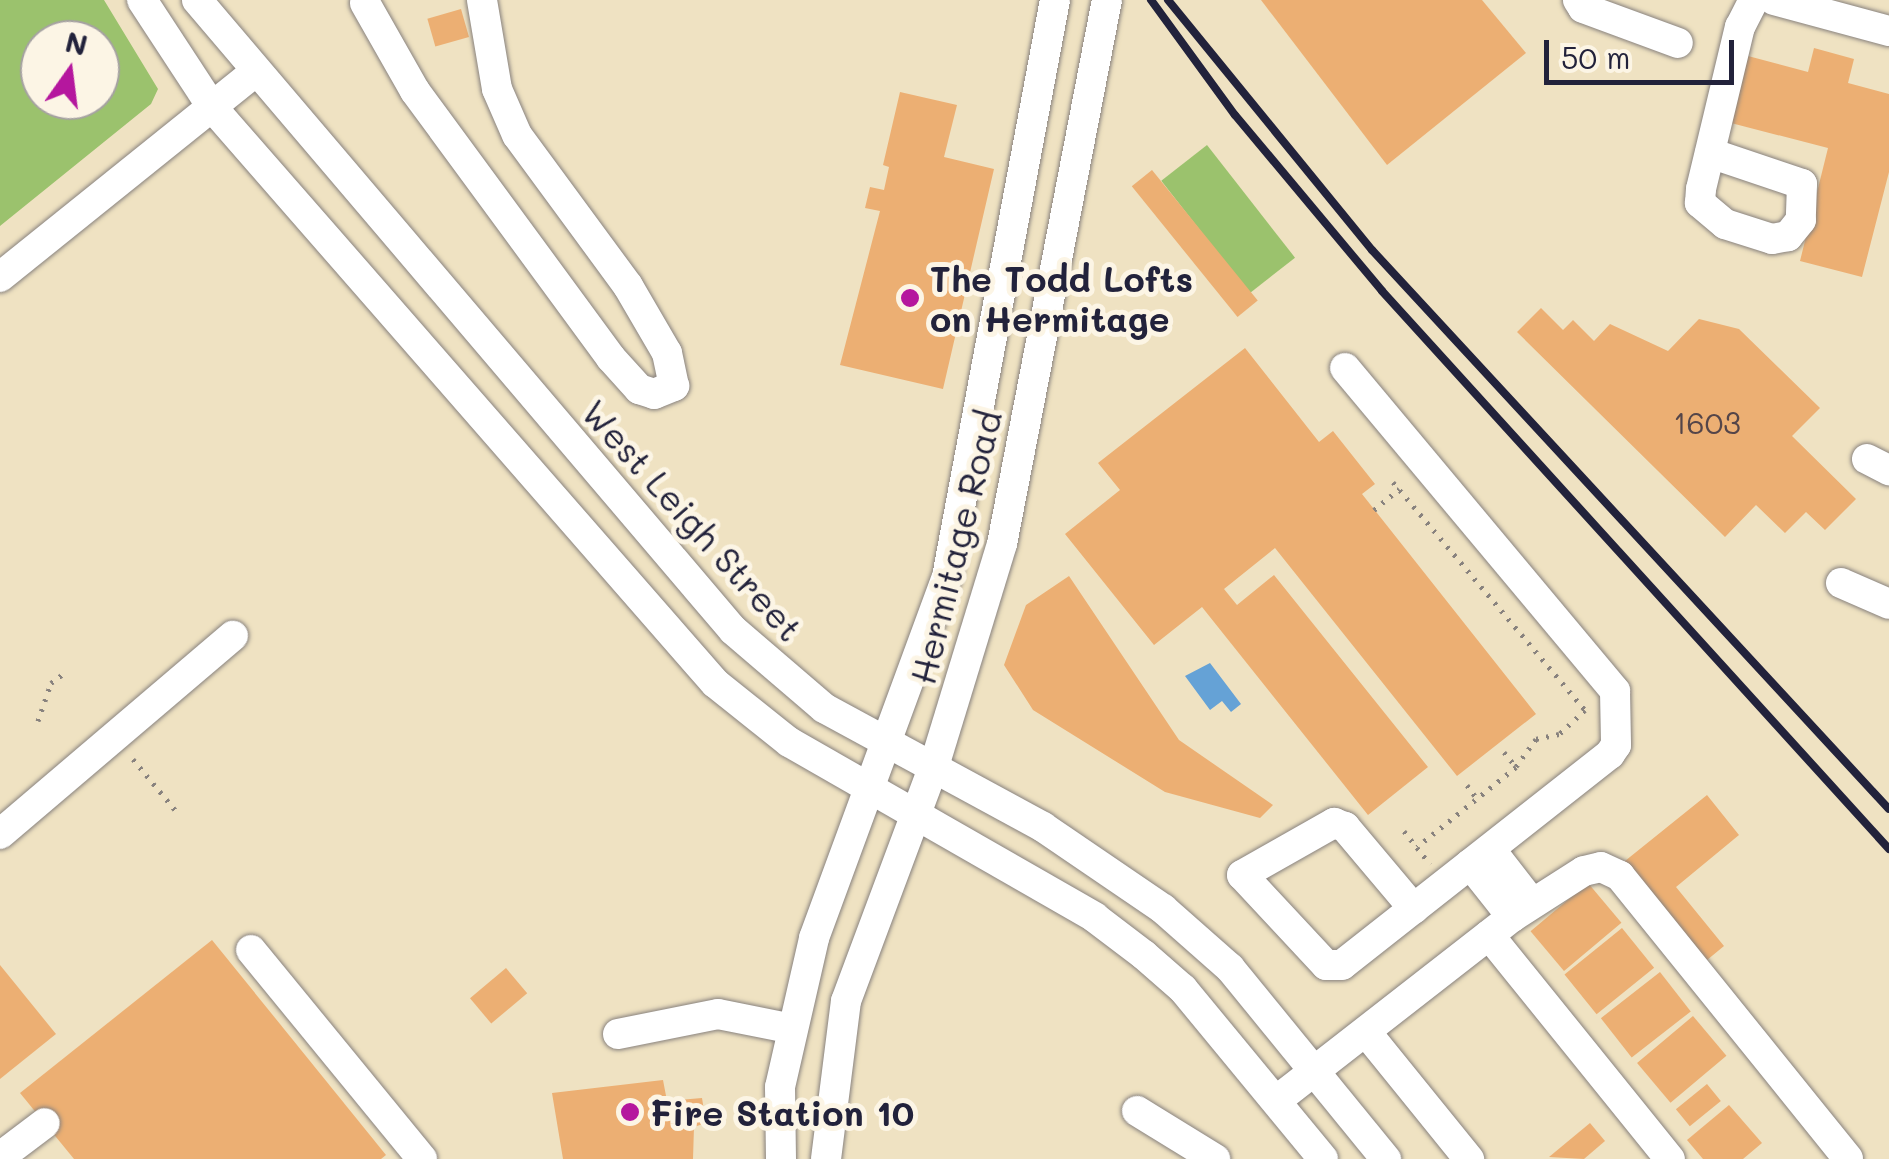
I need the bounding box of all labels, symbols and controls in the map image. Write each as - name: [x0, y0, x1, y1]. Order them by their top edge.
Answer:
- north arrow: [20, 20, 120, 120]
- scale bar: [1549, 20, 1739, 82]
- text: N: [62, 23, 91, 63]
- text: 50 m: [1561, 37, 1631, 77]
- place label: The Todd Lofts on Hermitage: [930, 257, 1193, 339]
- marker: The Todd Lofts on Hermitage: [899, 287, 921, 309]
- street label: West Leigh Street: [574, 391, 812, 649]
- house number: 1603: [1673, 404, 1741, 440]
- street label: Hermitage Road: [901, 406, 1009, 688]
- place label: Fire Station 10: [650, 1091, 914, 1133]
- marker: Fire Station 10: [619, 1101, 641, 1123]

